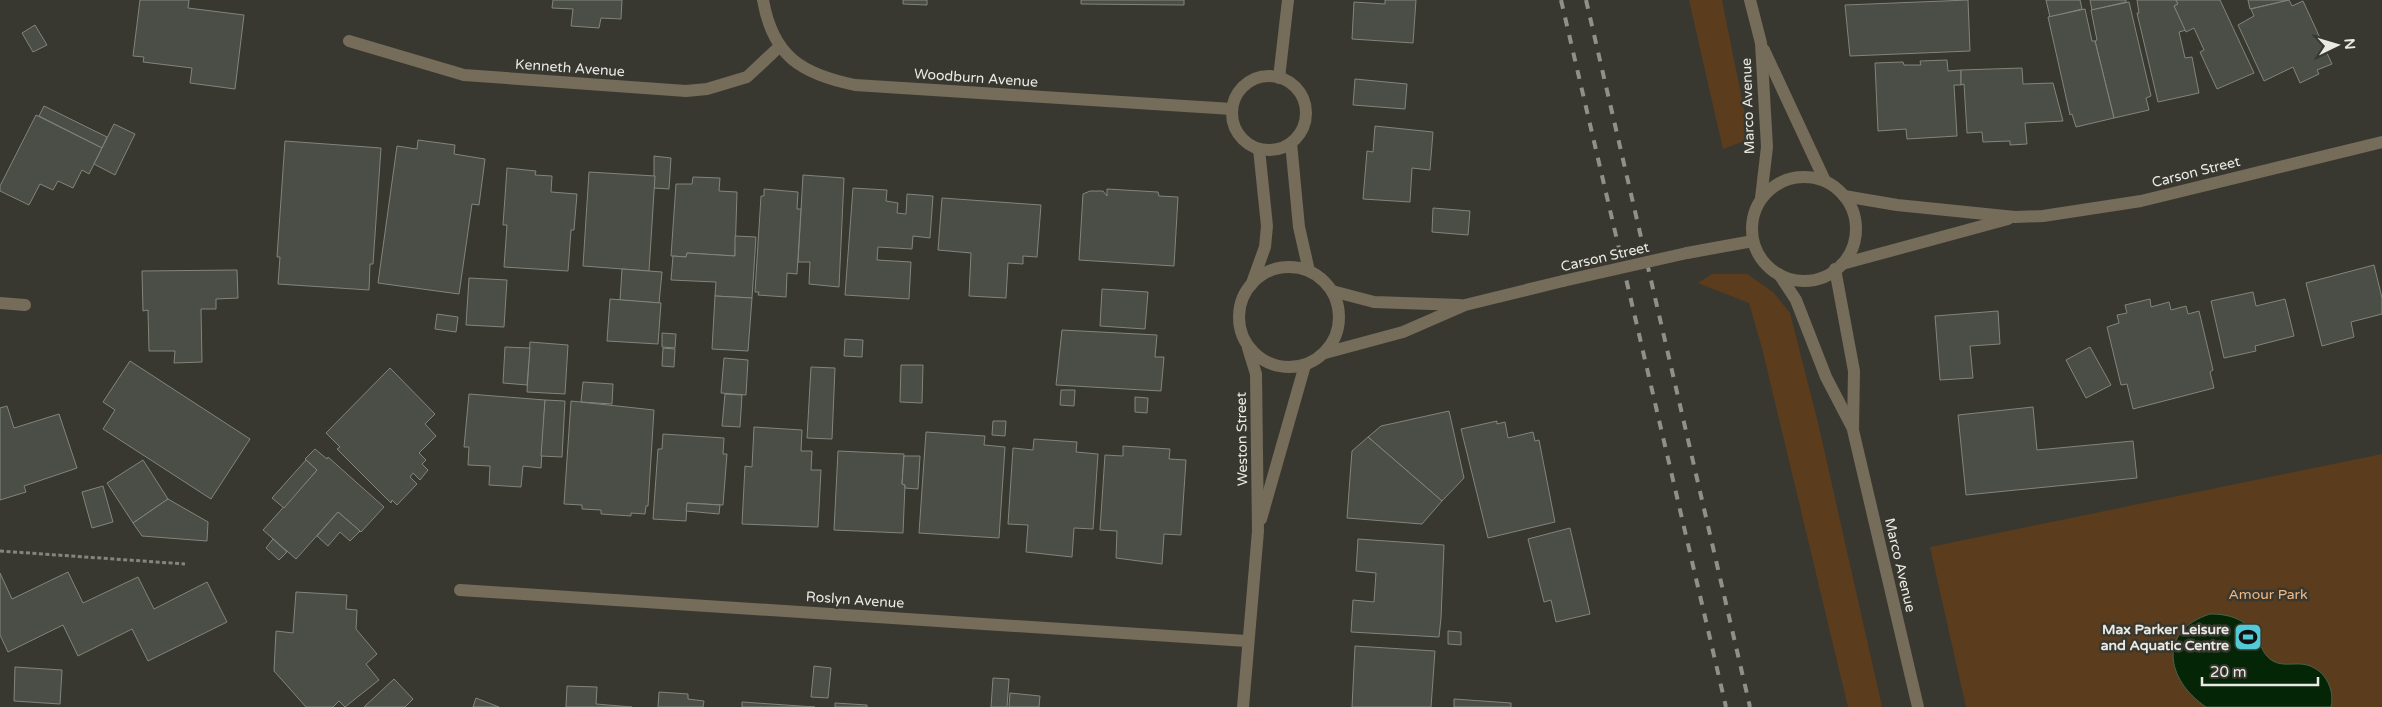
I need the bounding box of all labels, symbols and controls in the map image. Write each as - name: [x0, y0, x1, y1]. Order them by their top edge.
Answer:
- north arrow: [2312, 20, 2362, 70]
- text: N: [2340, 38, 2358, 50]
- street label: Kenneth Avenue: [515, 56, 625, 80]
- street label: Marco Avenue: [1738, 58, 1758, 154]
- street label: Woodburn Avenue: [913, 65, 1039, 91]
- street label: Carson Street: [2150, 153, 2243, 191]
- street label: Carson Street: [1559, 238, 1652, 275]
- street label: Weston Street: [1233, 391, 1251, 486]
- street label: Marco Avenue: [1881, 516, 1919, 614]
- park label: Amour Park: [2228, 586, 2308, 603]
- street label: Roslyn Avenue: [805, 588, 905, 612]
- place label: Max Parker Leisure and Aquatic Centre: [2101, 621, 2229, 654]
- sports icon: Max Parker Leisure and Aquatic Centre: [2233, 622, 2263, 652]
- scale bar: [2202, 654, 2318, 686]
- text: 20 m: [2210, 663, 2247, 681]

